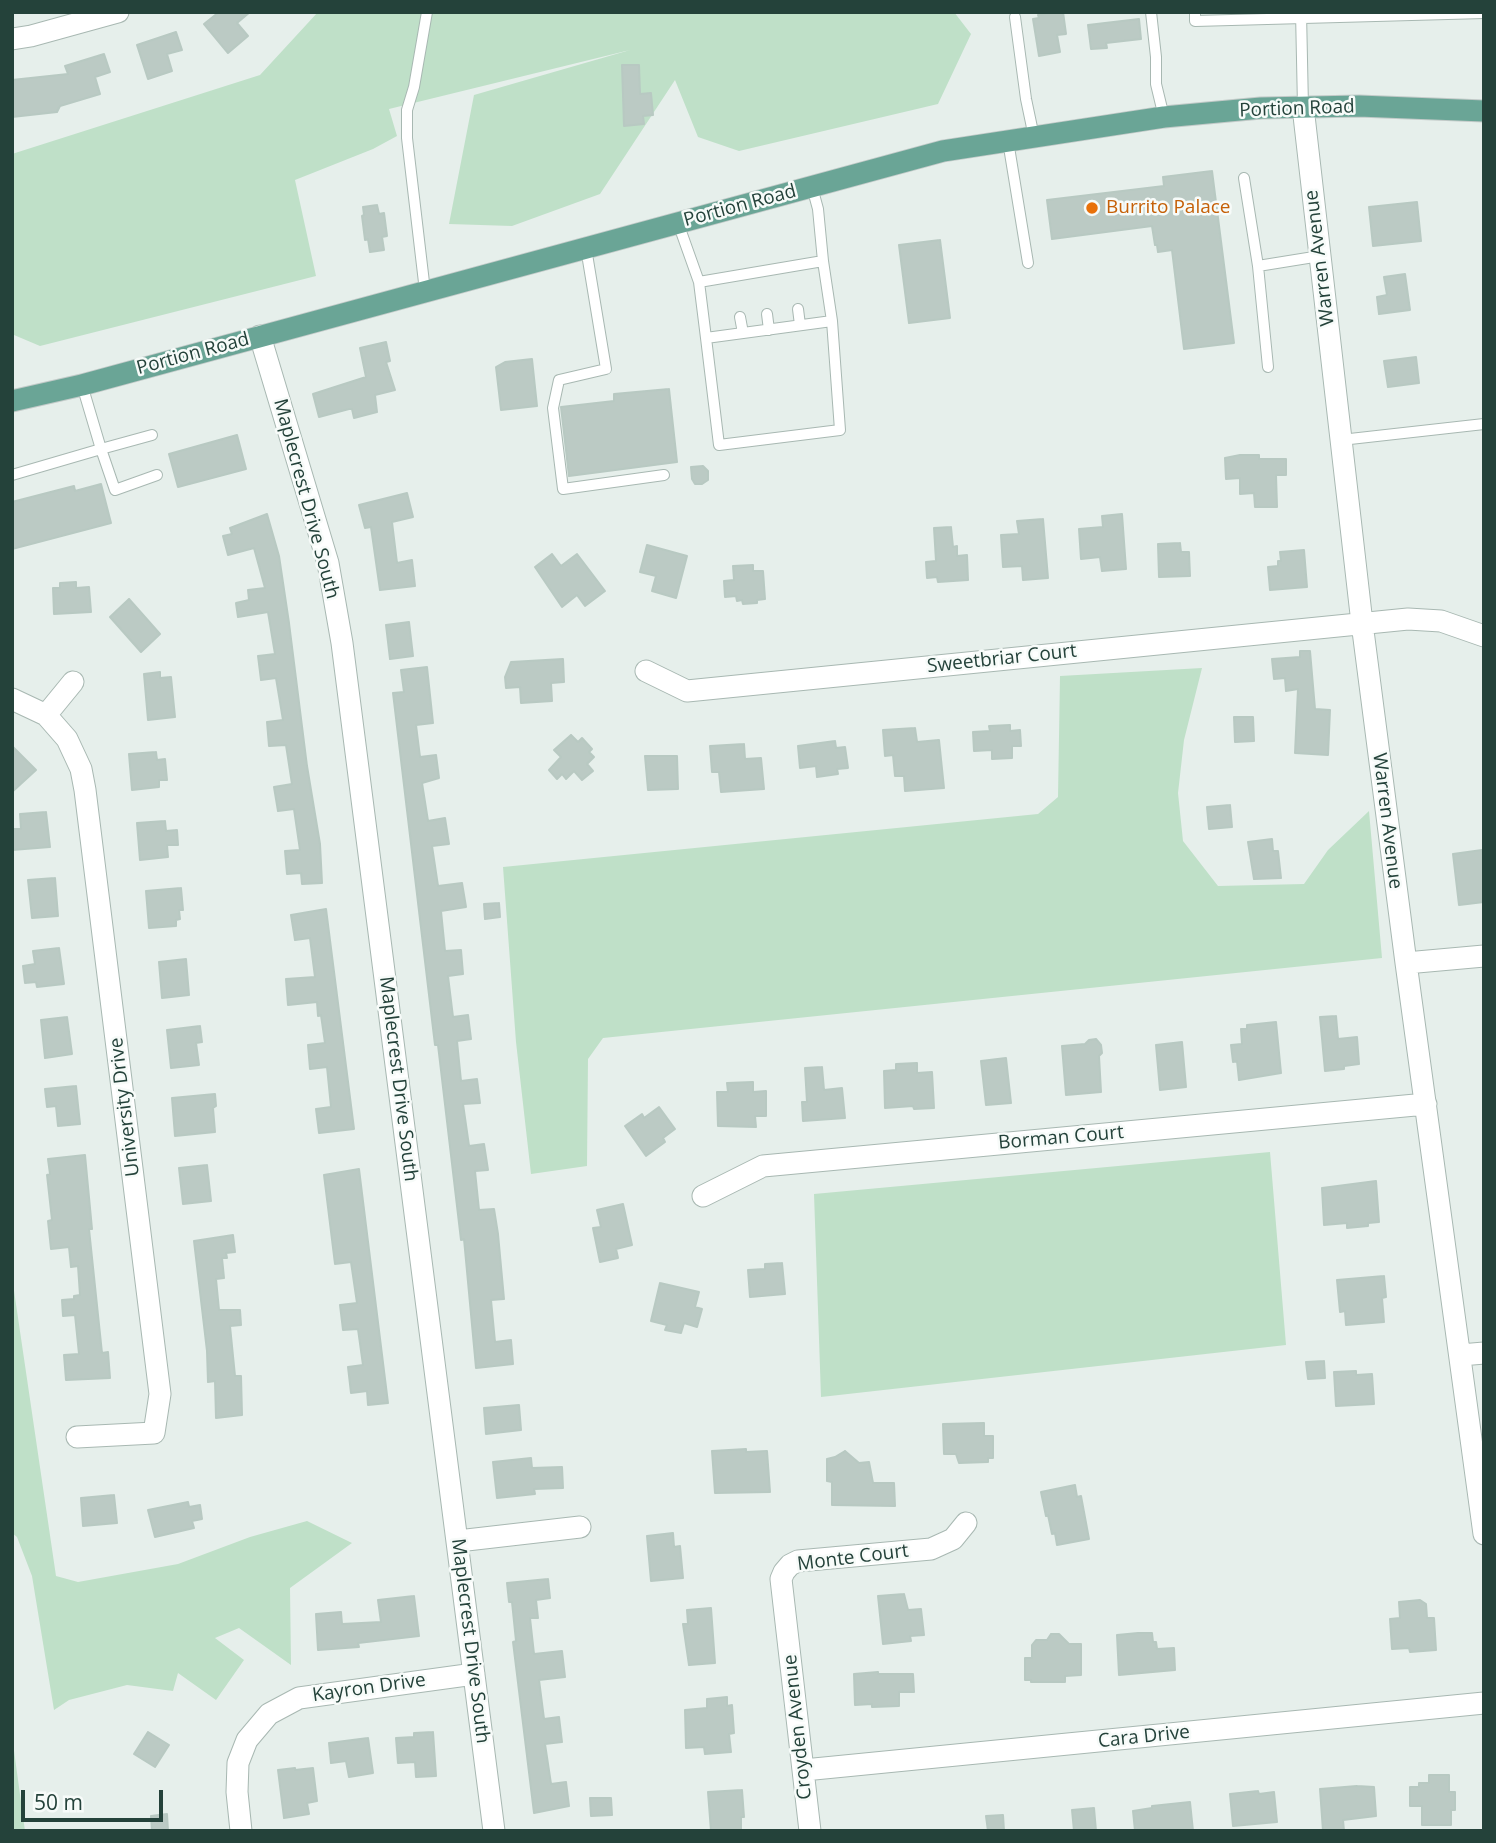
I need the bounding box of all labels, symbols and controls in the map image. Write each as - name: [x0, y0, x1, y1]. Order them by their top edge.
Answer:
- street label: Portion Road: [1239, 96, 1355, 122]
- street label: Portion Road: [681, 180, 799, 232]
- street label: Warren Avenue: [1300, 189, 1340, 327]
- place label: Burrito Palace: [1106, 197, 1231, 219]
- marker: Burrito Palace: [1084, 200, 1100, 216]
- street label: Portion Road: [134, 328, 252, 380]
- street label: Maplecrest Drive South: [268, 396, 344, 602]
- street label: Sweetbriar Court: [926, 640, 1078, 678]
- street label: Warren Avenue: [1367, 752, 1407, 890]
- street label: Maplecrest Drive South: [374, 975, 422, 1183]
- street label: University Drive: [105, 1036, 145, 1178]
- street label: Borman Court: [997, 1121, 1125, 1155]
- street label: Maplecrest Drive South: [446, 1537, 494, 1745]
- street label: Monte Court: [796, 1540, 910, 1576]
- street label: Croyden Avenue: [779, 1653, 817, 1801]
- street label: Kayron Drive: [311, 1669, 427, 1707]
- street label: Cara Drive: [1097, 1721, 1191, 1753]
- scale bar: [24, 1776, 166, 1820]
- text: 50 m: [34, 1788, 83, 1816]

